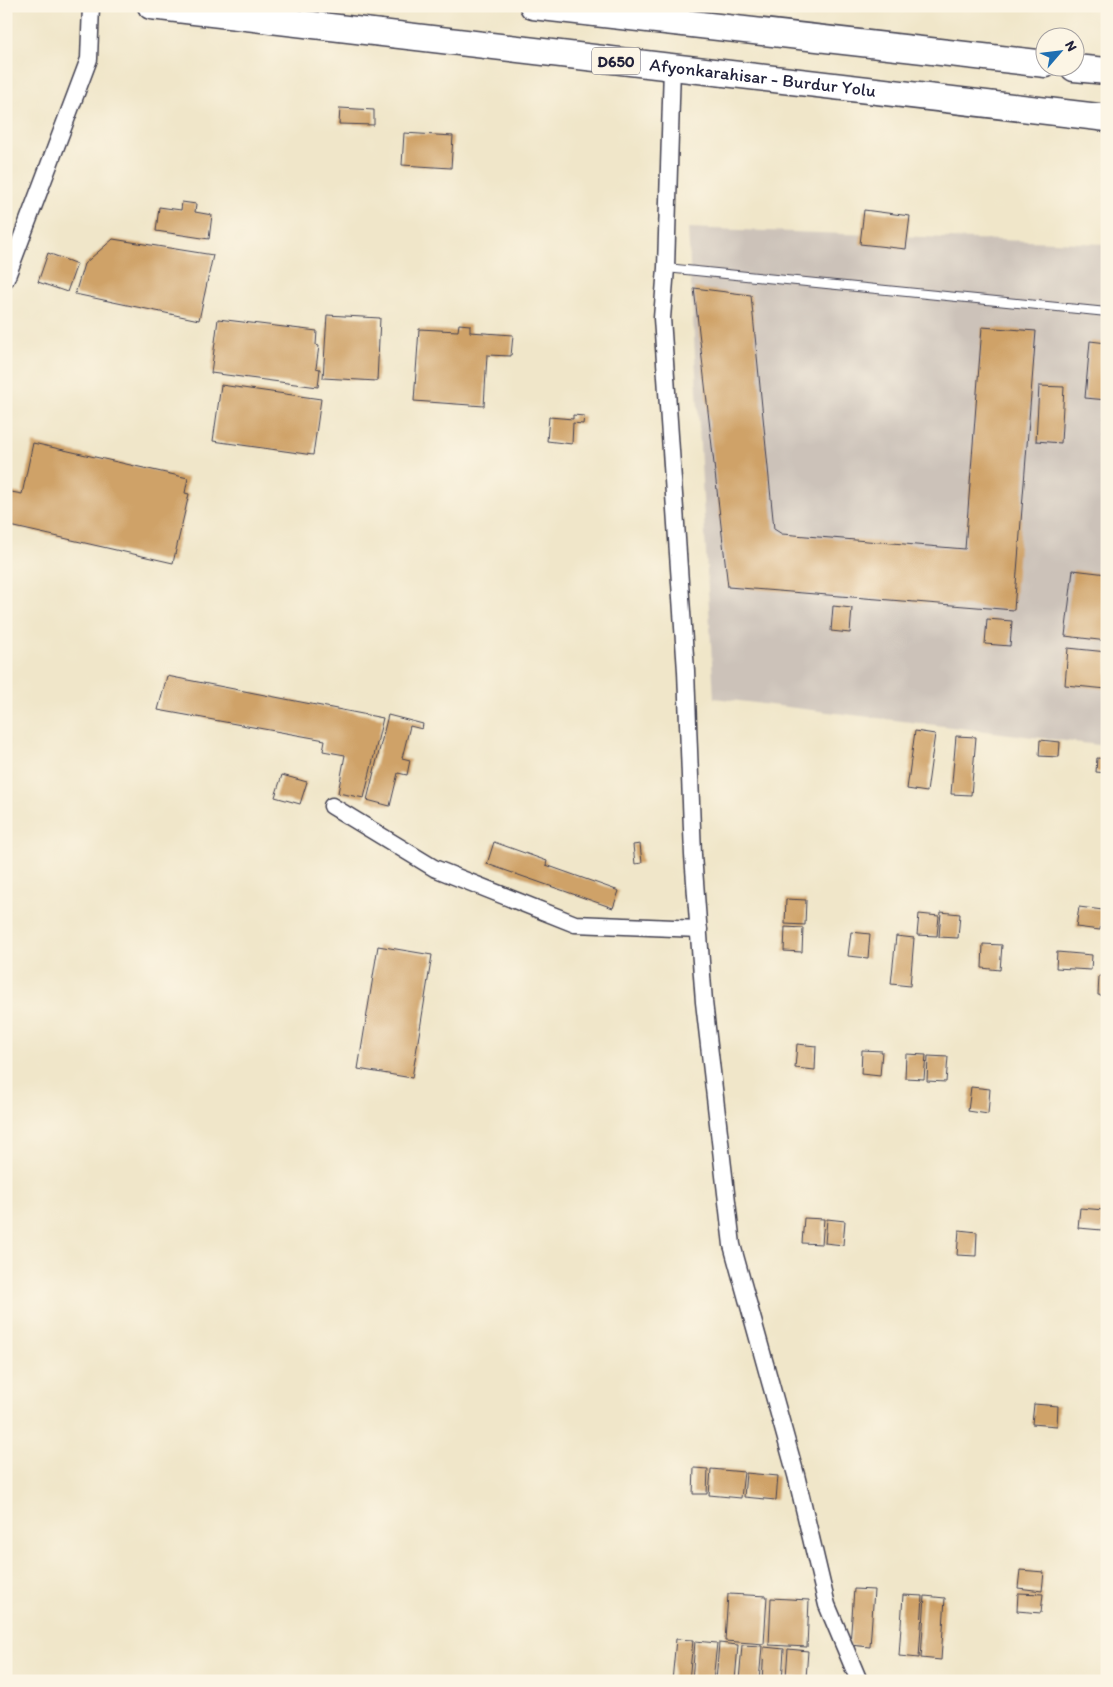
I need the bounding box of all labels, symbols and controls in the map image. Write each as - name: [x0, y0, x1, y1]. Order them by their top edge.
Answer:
- north arrow: [1036, 28, 1086, 78]
- text: N: [1061, 38, 1081, 54]
- road number: D650: [592, 48, 640, 74]
- street label: Afyonkarahisar - Burdur Yolu: [648, 53, 877, 102]

